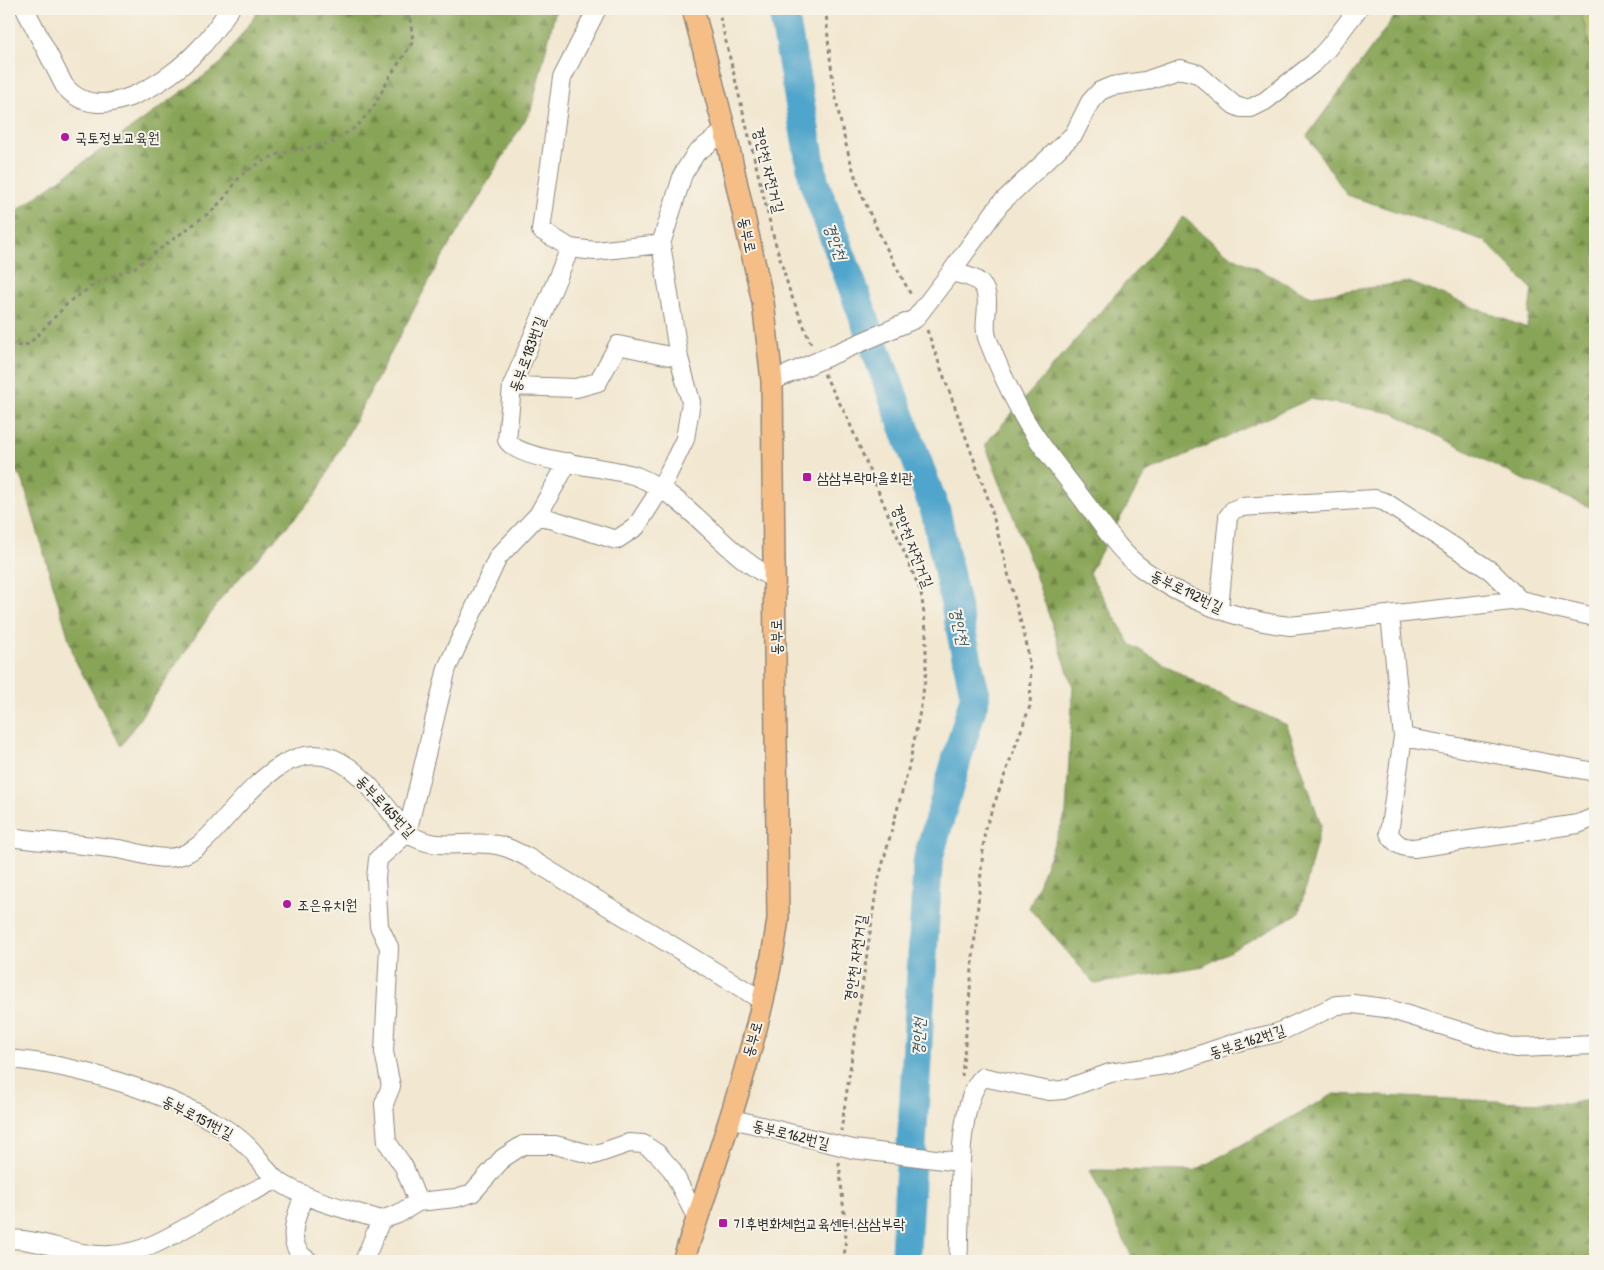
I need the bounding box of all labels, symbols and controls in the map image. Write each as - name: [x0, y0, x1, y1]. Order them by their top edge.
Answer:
- street label: 경안천 자전거길: [748, 125, 790, 215]
- place label: 국토정보교육원: [75, 127, 160, 148]
- marker: 국토정보교육원: [59, 131, 71, 143]
- street label: 동부로: [734, 215, 762, 255]
- water label: 경안천: [819, 219, 854, 265]
- street label: 동부로183번길: [504, 313, 550, 395]
- place label: 삼삼부락마을회관: [817, 467, 914, 488]
- marker: 삼삼부락마을회관: [801, 471, 813, 483]
- street label: 경안천 자전거길: [887, 501, 939, 591]
- street label: 동부로192번길: [1147, 564, 1227, 618]
- water label: 경안천: [945, 605, 975, 649]
- street label: 동부로: [765, 619, 787, 655]
- street label: 동부로165번길: [352, 770, 420, 842]
- place label: 조은유치원: [297, 894, 357, 915]
- marker: 조은유치원: [281, 898, 293, 910]
- street label: 경안천 자전거길: [838, 913, 872, 1003]
- water label: 경안천: [906, 1015, 930, 1057]
- street label: 동부로: [737, 1019, 767, 1059]
- street label: 동부로162번길: [1206, 1019, 1288, 1063]
- street label: 동부로151번길: [159, 1090, 237, 1144]
- street label: 동부로162번길: [750, 1114, 832, 1154]
- place label: 기후변화체험교육센터.삼삼부락: [733, 1213, 906, 1234]
- marker: 기후변화체험교육센터.삼삼부락: [717, 1217, 729, 1229]

